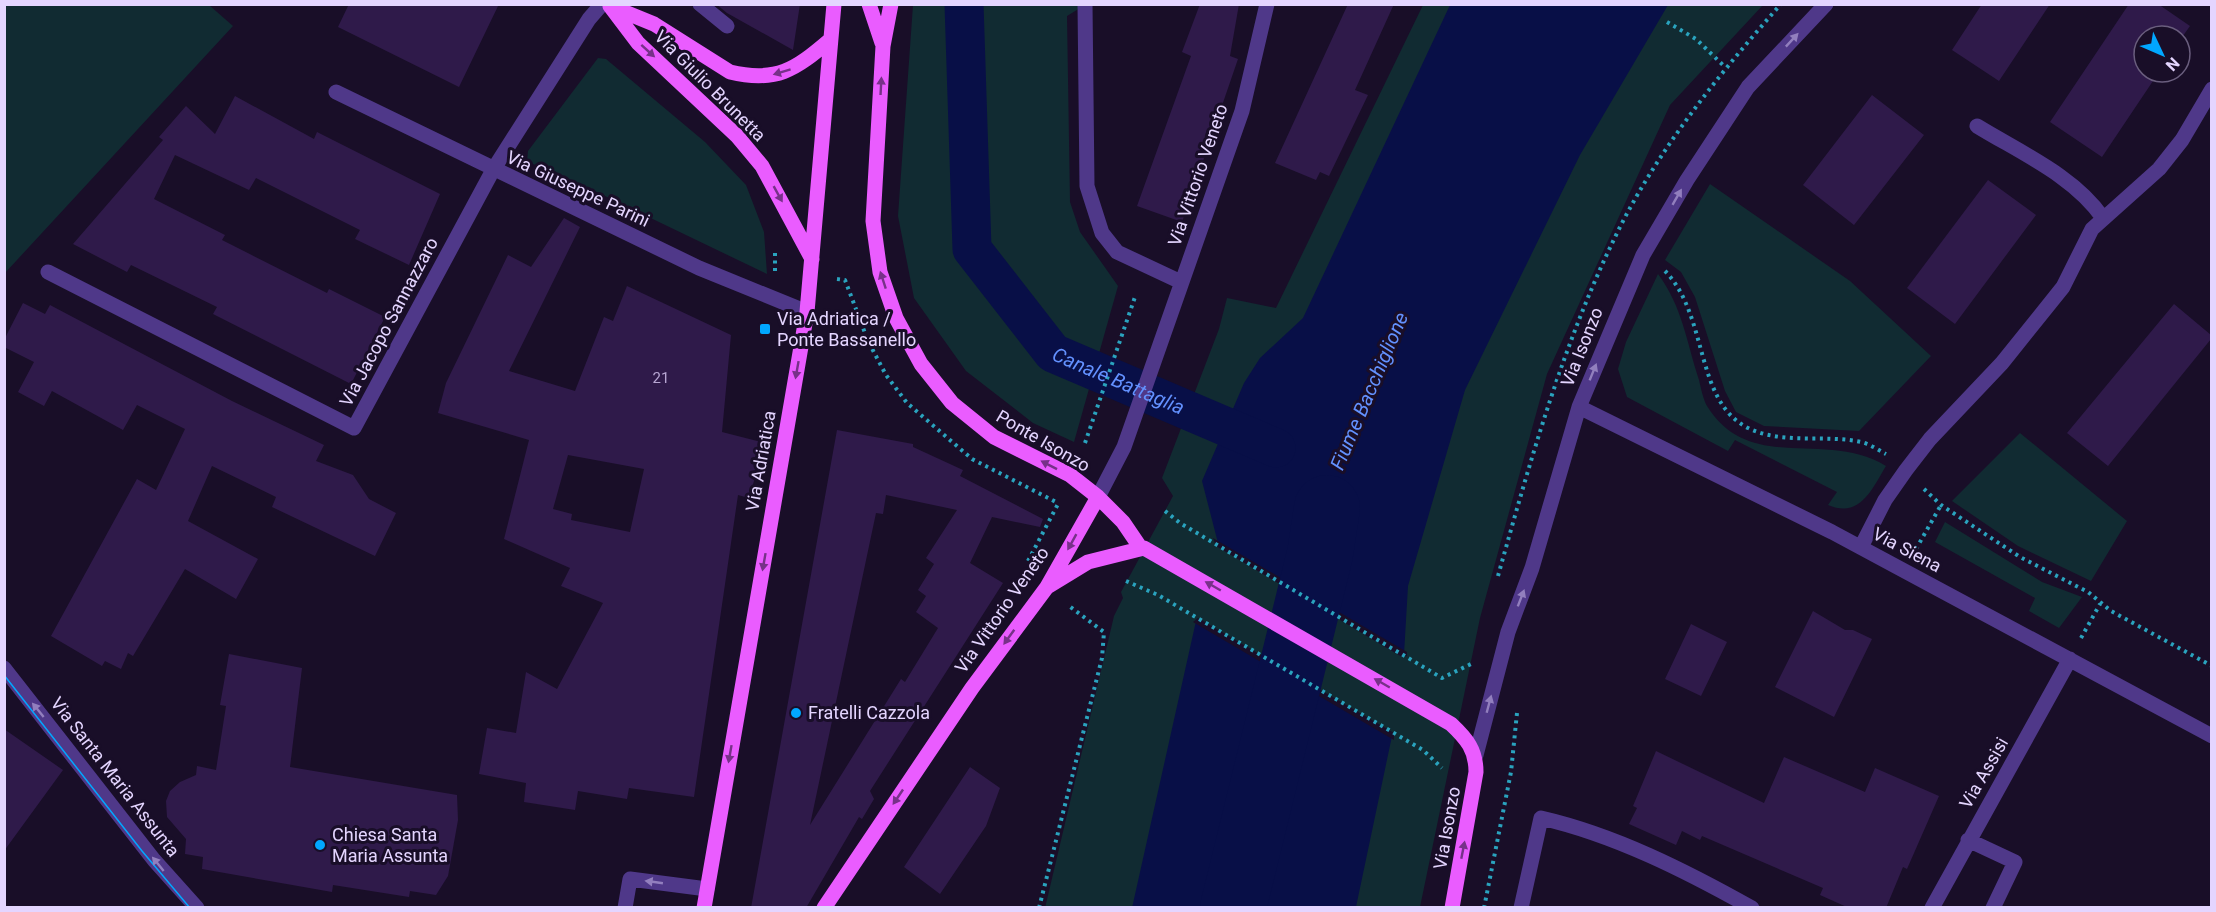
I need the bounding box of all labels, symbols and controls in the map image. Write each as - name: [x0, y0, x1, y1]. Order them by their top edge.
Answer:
- north arrow: [2132, 24, 2192, 84]
- street label: Via Giulio Brunetta: [650, 26, 770, 146]
- one-way arrow: [1785, 33, 1799, 48]
- one-way arrow: [640, 44, 655, 58]
- text: N: [2162, 53, 2183, 75]
- one-way arrow: [773, 68, 791, 77]
- one-way arrow: [877, 77, 886, 96]
- street label: Via Vittorio Veneto: [1163, 101, 1232, 249]
- street label: Via Giuseppe Parini: [503, 146, 653, 231]
- one-way arrow: [773, 186, 783, 203]
- one-way arrow: [1672, 188, 1682, 205]
- street label: Via Jacopo Sannazzaro: [335, 234, 442, 410]
- one-way arrow: [878, 271, 888, 289]
- street label: Via Isonzo: [1556, 304, 1607, 389]
- place label: Via Adriatica / Ponte Bassanello: [777, 308, 916, 350]
- water label: Fiume Bacchiglione: [1325, 308, 1413, 474]
- marker: Via Adriatica / Ponte Bassanello: [758, 322, 772, 336]
- water label: Canale Battaglia: [1049, 342, 1188, 420]
- one-way arrow: [792, 360, 801, 379]
- one-way arrow: [1588, 363, 1598, 381]
- house number: 21: [653, 369, 669, 387]
- street label: Ponte Isonzo: [993, 405, 1094, 476]
- street label: Via Adriatica: [741, 409, 780, 513]
- one-way arrow: [1040, 460, 1058, 470]
- street label: Via Siena: [1869, 523, 1945, 576]
- one-way arrow: [1067, 533, 1077, 550]
- street label: Via Vittorio Veneto: [950, 543, 1053, 677]
- one-way arrow: [759, 552, 768, 571]
- one-way arrow: [1204, 581, 1221, 591]
- one-way arrow: [1516, 589, 1526, 607]
- one-way arrow: [1003, 628, 1015, 644]
- one-way arrow: [1373, 678, 1390, 688]
- street label: Via Santa Maria Assunta: [47, 693, 184, 861]
- one-way arrow: [1485, 695, 1495, 713]
- one-way arrow: [31, 702, 44, 718]
- place label: Fratelli Cazzola: [808, 702, 930, 723]
- marker: Fratelli Cazzola: [789, 706, 803, 720]
- street label: Via Assisi: [1955, 734, 2012, 812]
- one-way arrow: [725, 745, 734, 764]
- street label: Via Isonzo: [1429, 785, 1464, 871]
- one-way arrow: [892, 788, 904, 804]
- place label: Chiesa Santa Maria Assunta: [332, 824, 448, 866]
- marker: Chiesa Santa Maria Assunta: [313, 838, 327, 852]
- one-way arrow: [1459, 840, 1468, 859]
- one-way arrow: [151, 856, 164, 872]
- one-way arrow: [644, 878, 663, 887]

